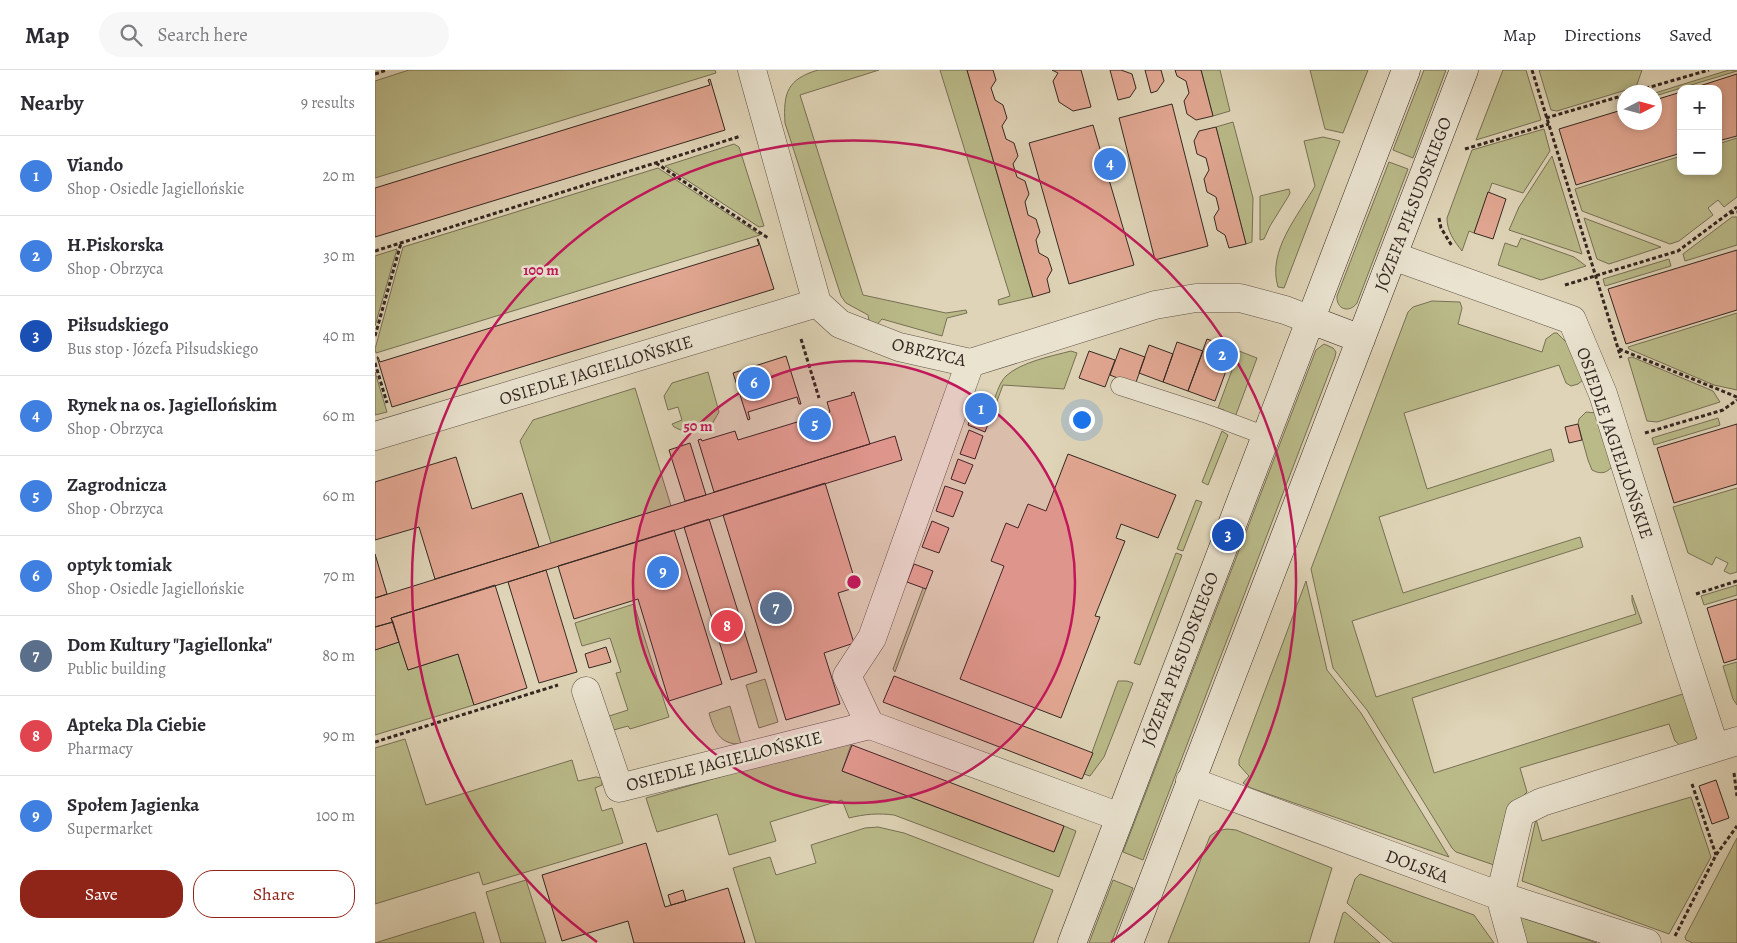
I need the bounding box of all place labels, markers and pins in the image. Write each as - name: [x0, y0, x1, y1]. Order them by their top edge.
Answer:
- pin: 4: [1094, 145, 1126, 183]
- pin: 2: [1206, 336, 1238, 374]
- pin: 6: [738, 364, 770, 402]
- pin: 1: [965, 390, 997, 428]
- pin: 5: [799, 405, 831, 443]
- pin: 3: [1212, 516, 1244, 554]
- pin: 9: [647, 553, 679, 591]
- centre of rings: [845, 573, 863, 591]
- pin: 7: [760, 589, 792, 627]
- pin: 8: [711, 607, 743, 645]

